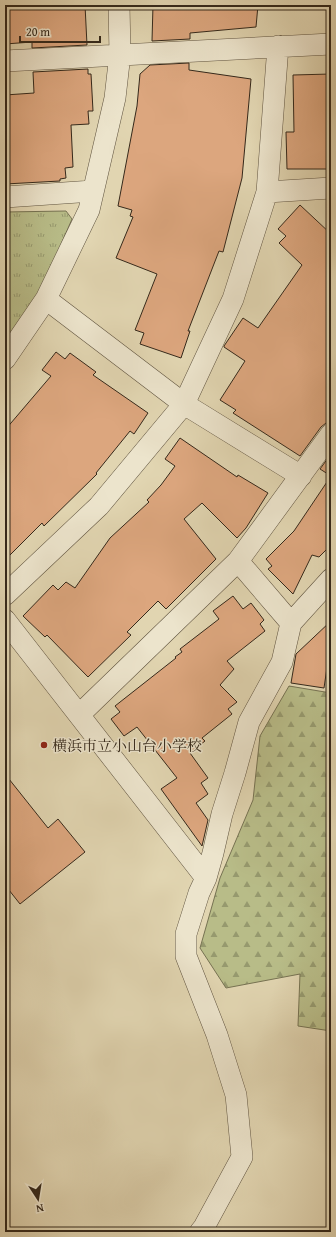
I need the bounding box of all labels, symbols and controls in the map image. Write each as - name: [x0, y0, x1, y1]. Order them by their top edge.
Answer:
- scale bar: [20, 18, 100, 44]
- text: 20 m: [26, 23, 50, 40]
- place label: 横浜市立小山台小学校: [52, 735, 202, 756]
- marker: 横浜市立小山台小学校: [39, 740, 49, 750]
- north arrow: [18, 1179, 58, 1219]
- text: N: [34, 1200, 45, 1218]

